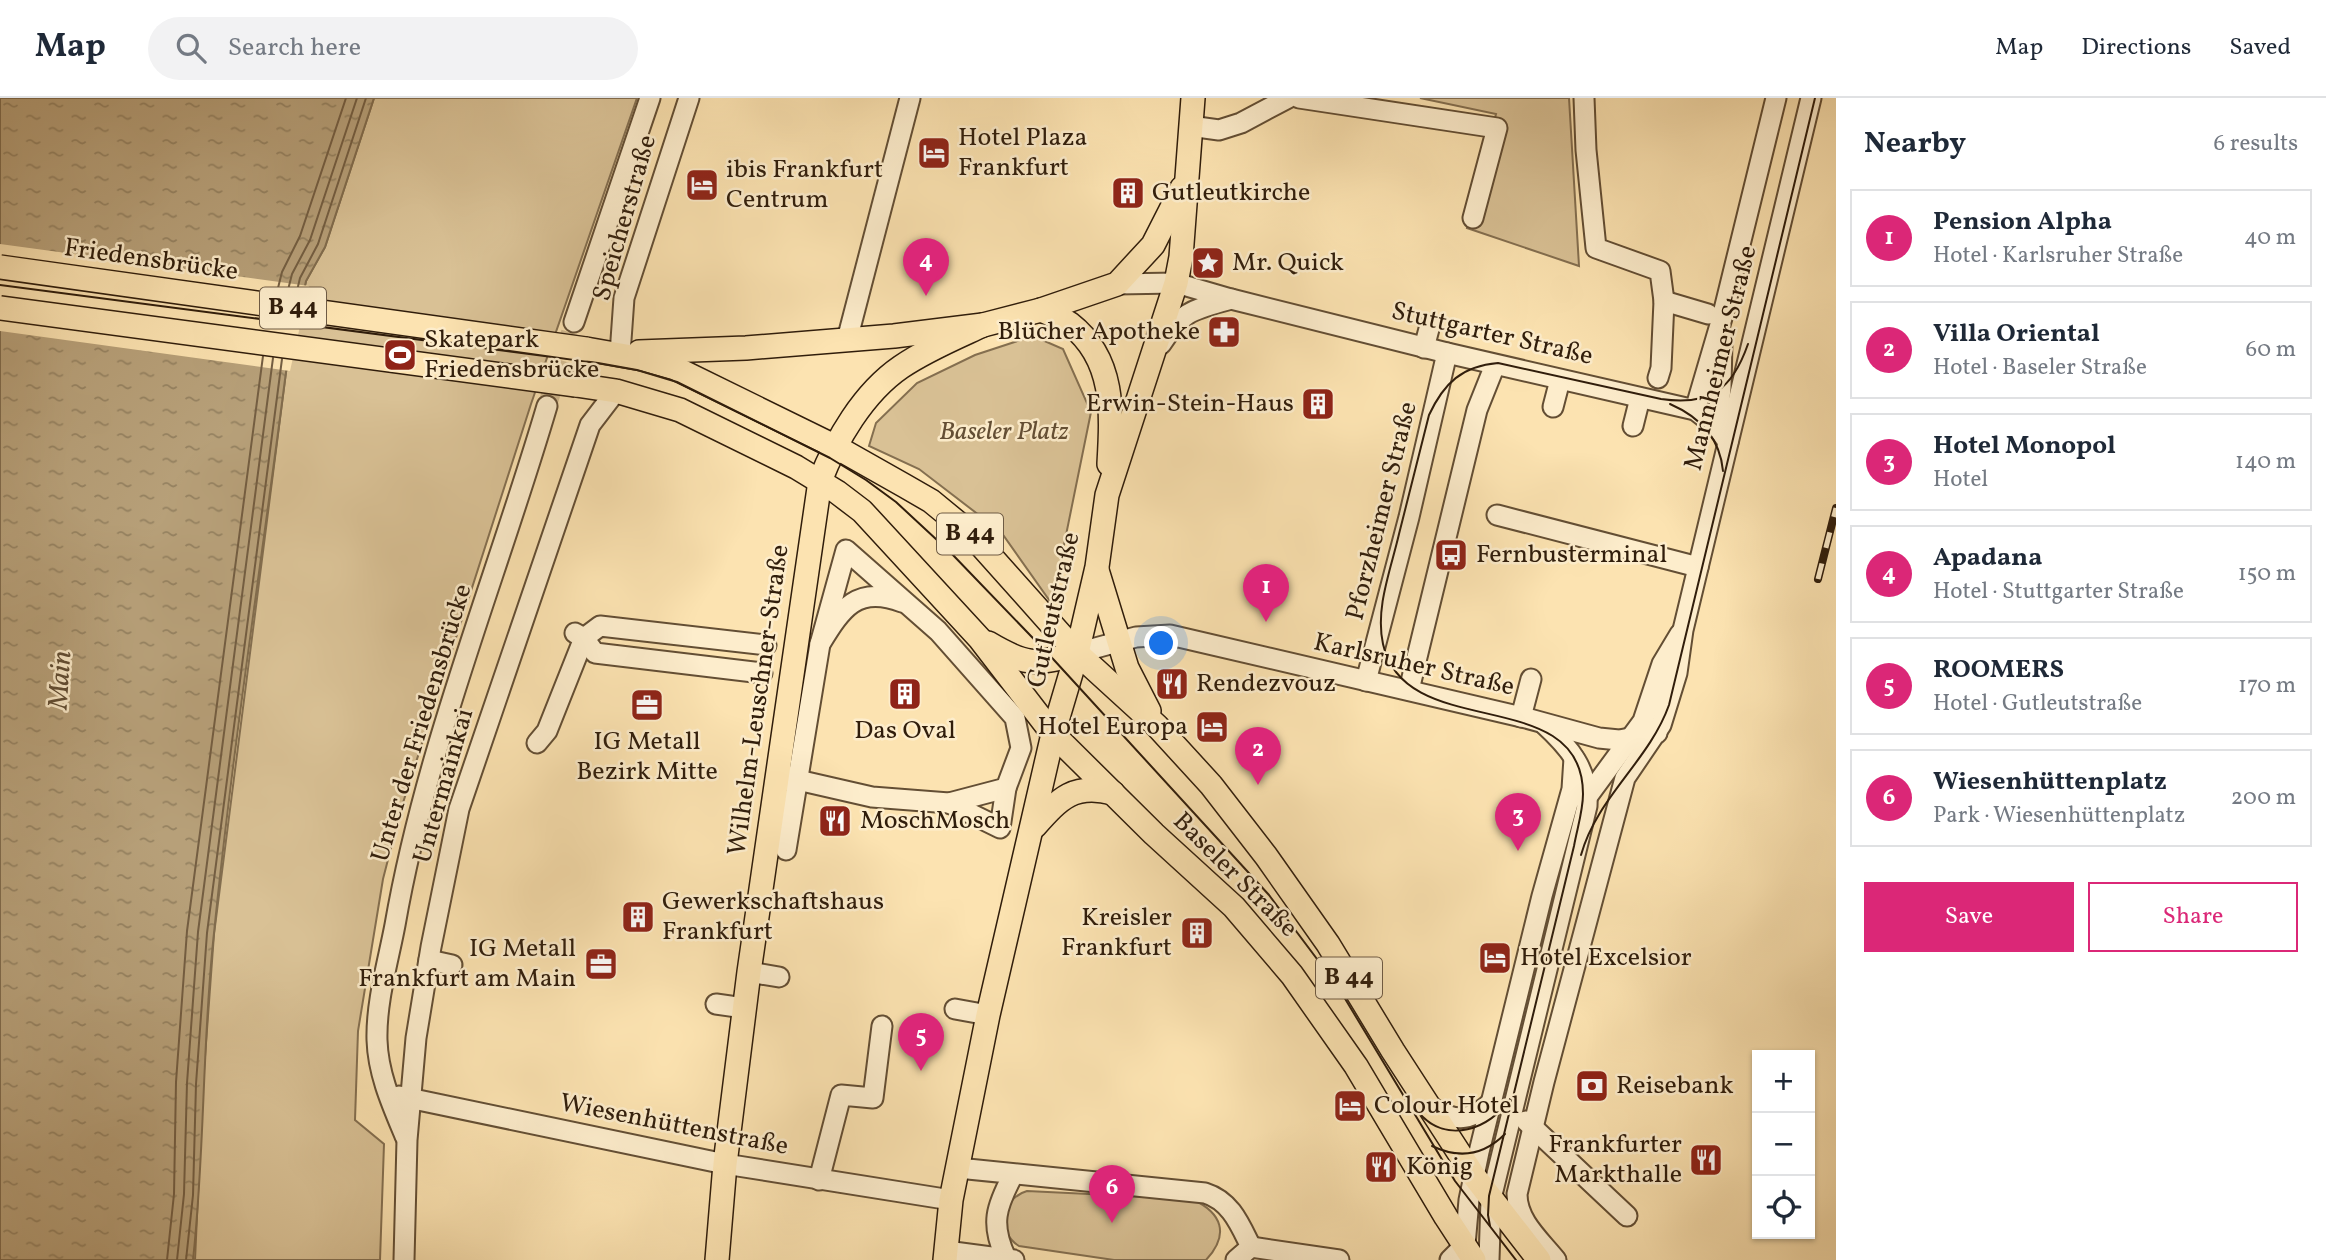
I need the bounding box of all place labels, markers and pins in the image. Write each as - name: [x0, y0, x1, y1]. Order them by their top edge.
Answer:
- place label: Hotel Plaza Frankfurt: [958, 120, 1087, 186]
- hotel icon: Hotel Plaza Frankfurt: [915, 134, 953, 172]
- place label: ibis Frankfurt Centrum: [726, 152, 883, 218]
- hotel icon: ibis Frankfurt Centrum: [683, 166, 721, 204]
- building icon: Gutleutkirche: [1109, 174, 1147, 212]
- place label: Gutleutkirche: [1152, 175, 1310, 211]
- pin: 4: [903, 238, 949, 296]
- place icon: Mr. Quick: [1189, 244, 1227, 282]
- place label: Mr. Quick: [1232, 245, 1344, 281]
- pharmacy icon: Blücher Apotheke: [1205, 313, 1243, 351]
- place label: Blücher Apotheke: [997, 314, 1200, 350]
- place label: Skatepark Friedensbrücke: [424, 322, 599, 388]
- sports icon: Skatepark Friedensbrücke: [381, 336, 419, 374]
- building icon: Erwin-Stein-Haus: [1299, 385, 1337, 423]
- place label: Erwin-Stein-Haus: [1086, 386, 1294, 422]
- bus stop icon: Fernbusterminal: [1432, 536, 1470, 574]
- place label: Fernbusterminal: [1476, 537, 1667, 573]
- pin: 1: [1243, 564, 1289, 622]
- restaurant icon: Rendezvouz: [1153, 665, 1191, 703]
- place label: Rendezvouz: [1196, 666, 1336, 702]
- building icon: Das Oval: [886, 675, 924, 713]
- office icon: IG Metall Bezirk Mitte: [628, 686, 666, 724]
- hotel icon: Hotel Europa: [1193, 708, 1231, 746]
- place label: Hotel Europa: [1038, 709, 1188, 745]
- place label: Das Oval: [854, 713, 956, 749]
- place label: IG Metall Bezirk Mitte: [576, 724, 718, 790]
- pin: 2: [1235, 727, 1281, 785]
- pin: 3: [1495, 793, 1541, 851]
- restaurant icon: MoschMosch: [816, 802, 854, 840]
- place label: MoschMosch: [860, 803, 1010, 839]
- place label: Gewerkschaftshaus Frankfurt: [662, 884, 884, 950]
- building icon: Gewerkschaftshaus Frankfurt: [619, 898, 657, 936]
- place label: Kreisler Frankfurt: [1061, 900, 1172, 966]
- building icon: Kreisler Frankfurt: [1178, 914, 1216, 952]
- place label: IG Metall Frankfurt am Main: [358, 931, 576, 997]
- hotel icon: Hotel Excelsior: [1476, 939, 1514, 977]
- place label: Hotel Excelsior: [1520, 940, 1692, 976]
- office icon: IG Metall Frankfurt am Main: [582, 945, 620, 983]
- pin: 5: [898, 1013, 944, 1071]
- bank icon: Reisebank: [1573, 1067, 1611, 1105]
- place label: Reisebank: [1616, 1068, 1734, 1104]
- hotel icon: Colour Hotel: [1331, 1087, 1369, 1125]
- place label: Colour Hotel: [1374, 1088, 1519, 1124]
- place label: Frankfurter Markthalle: [1548, 1127, 1682, 1193]
- restaurant icon: Frankfurter Markthalle: [1687, 1141, 1725, 1179]
- restaurant icon: König: [1362, 1148, 1400, 1186]
- place label: König: [1406, 1149, 1473, 1185]
- pin: 6: [1089, 1165, 1135, 1223]

